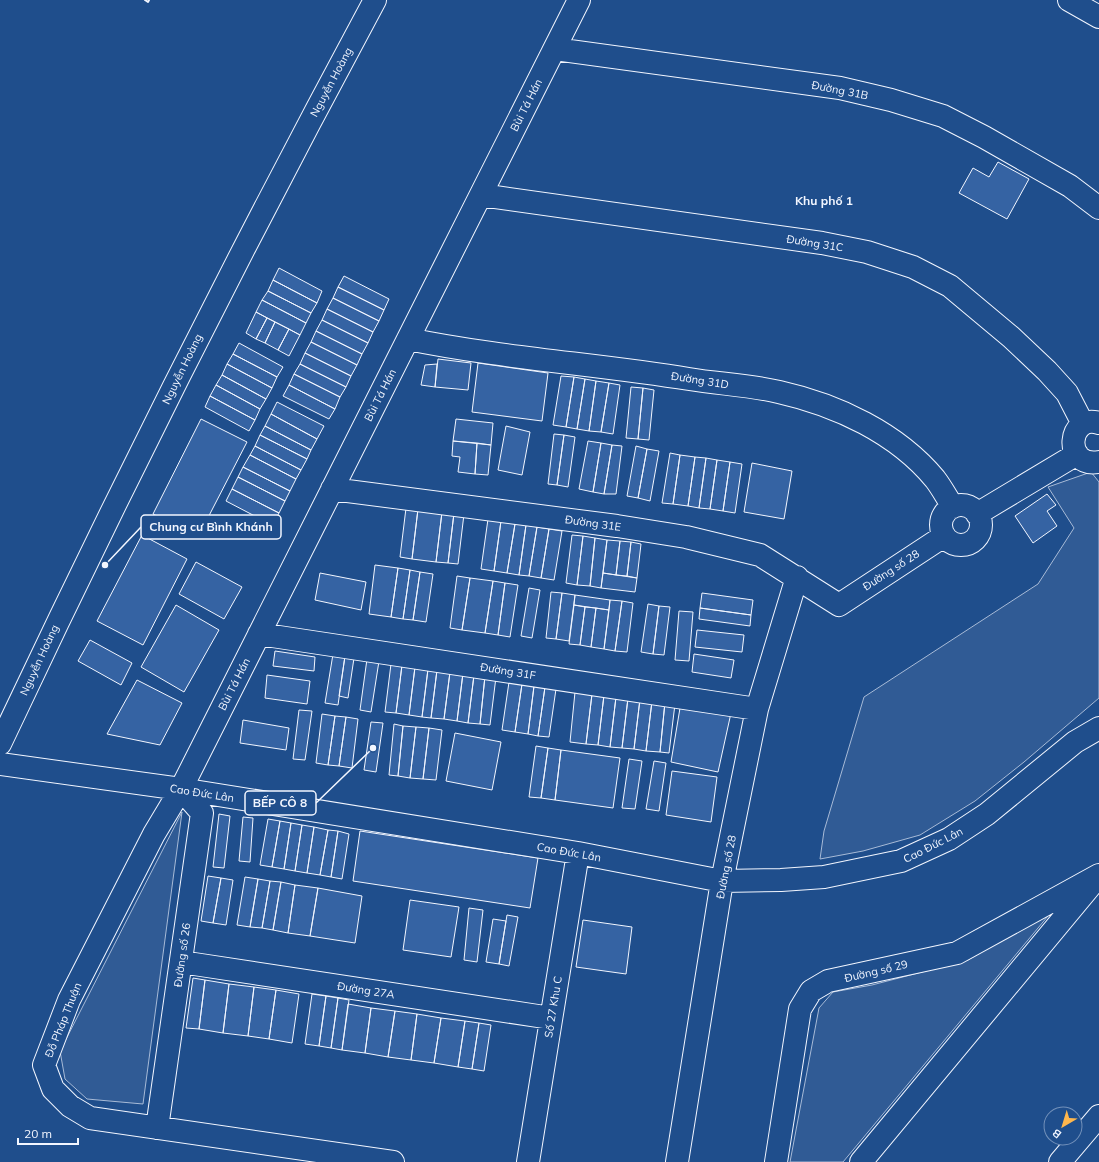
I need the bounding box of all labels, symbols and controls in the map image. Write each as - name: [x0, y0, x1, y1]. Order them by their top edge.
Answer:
- street label: Nguyễn Hoàng: [307, 45, 355, 119]
- street label: Bùi Tá Hán: [507, 76, 545, 134]
- street label: Đường 31B: [810, 78, 870, 102]
- district label: Khu phố 1: [795, 193, 853, 208]
- street label: Đường 31C: [785, 232, 845, 254]
- street label: Nguyễn Hoàng: [159, 331, 205, 407]
- street label: Bùi Tá Hán: [361, 366, 399, 424]
- street label: Đường 31D: [670, 369, 730, 391]
- street label: Đường 31E: [564, 512, 622, 534]
- callout: Chung cư Bình Khánh: [141, 515, 281, 539]
- text: Chung cư Bình Khánh: [149, 519, 273, 534]
- street label: Đường số 28: [860, 546, 922, 593]
- street label: Nguyễn Hoàng: [16, 622, 62, 698]
- street label: Bùi Tá Hán: [215, 655, 253, 713]
- street label: Đường 31F: [479, 660, 537, 682]
- street label: Cao Đức Lân: [169, 781, 235, 805]
- callout: BẾP CÔ 8: [245, 791, 316, 815]
- text: BẾP CÔ 8: [253, 795, 307, 810]
- street label: Cao Đức Lân: [901, 824, 965, 866]
- street label: Đường số 28: [713, 834, 739, 900]
- street label: Cao Đức Lân: [536, 839, 602, 865]
- street label: Đường số 26: [171, 922, 193, 988]
- street label: Đường số 29: [843, 957, 909, 985]
- street label: Số 27 Khu C: [541, 975, 565, 1039]
- street label: Đường 27A: [336, 979, 396, 1001]
- street label: Đỗ Pháp Thuận: [42, 981, 84, 1059]
- north arrow: [1043, 1106, 1083, 1146]
- scale bar: [18, 1120, 78, 1146]
- text: 20 m: [24, 1126, 52, 1141]
- text: B: [1049, 1126, 1064, 1142]

